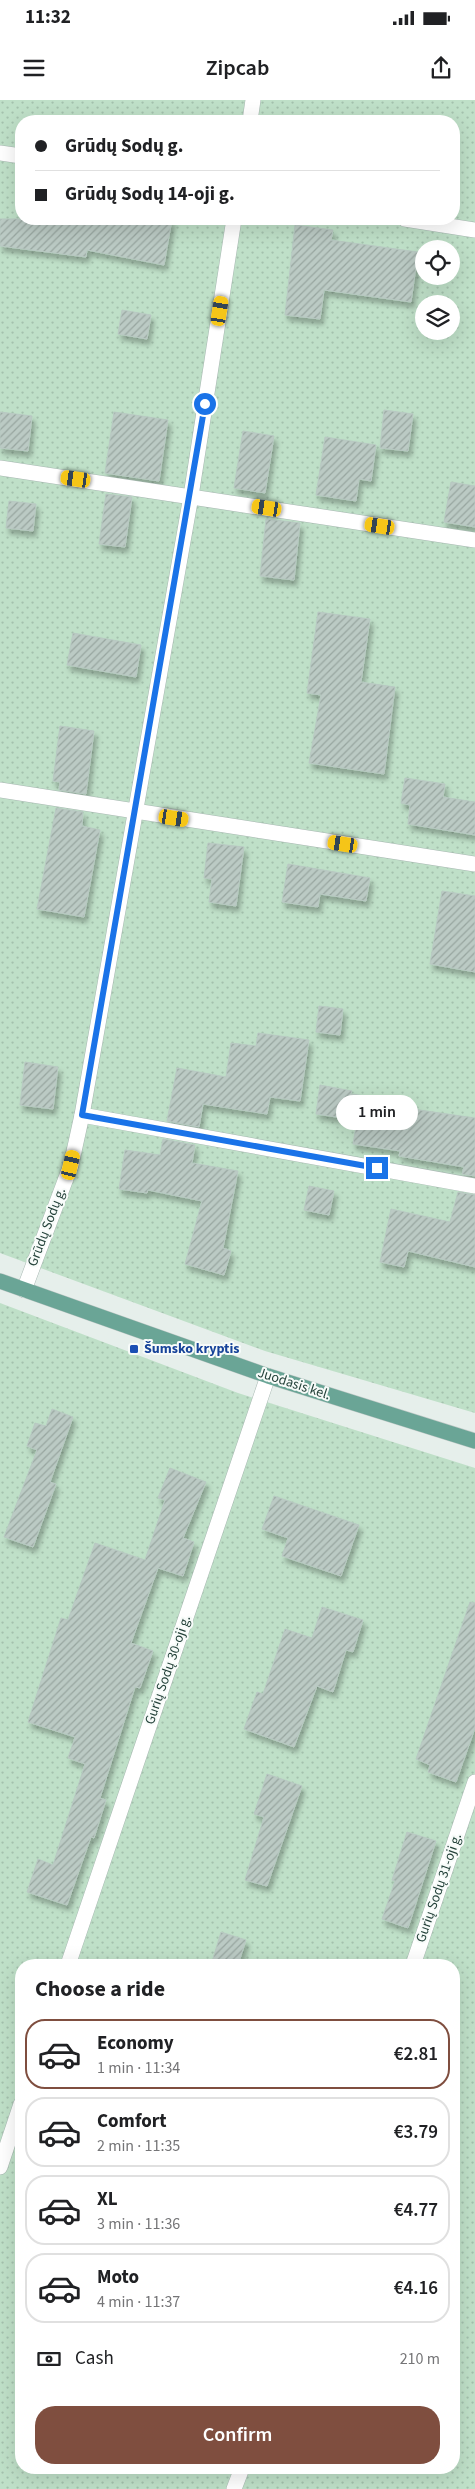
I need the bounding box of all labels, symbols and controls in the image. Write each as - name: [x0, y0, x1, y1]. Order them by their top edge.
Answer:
- text: 11:32: [25, 4, 71, 31]
- text: Zipcab: [206, 52, 269, 84]
- icon: menu: [20, 54, 48, 82]
- icon: share: [427, 54, 455, 82]
- text: Grūdų Sodų g.: [65, 133, 183, 160]
- text: Grūdų Sodų 14-oji g.: [65, 181, 235, 208]
- map controls: [415, 240, 460, 340]
- button: locate: [415, 240, 460, 285]
- car: [210, 295, 229, 327]
- button: layers: [415, 295, 460, 340]
- route start: [194, 393, 216, 415]
- car: [60, 469, 91, 489]
- car: [251, 498, 282, 518]
- car: [364, 516, 395, 536]
- car: [158, 808, 189, 828]
- car: [327, 834, 358, 854]
- callout: 1 min: [336, 1096, 418, 1130]
- text: 1 min: [358, 1101, 396, 1123]
- car: [60, 1149, 81, 1181]
- route end: [366, 1157, 388, 1179]
- street label: Grūdų Sodų g.: [23, 1185, 71, 1269]
- place label: Šumsko kryptis: [144, 1339, 240, 1359]
- marker: Šumsko kryptis: [128, 1343, 140, 1355]
- street label: Juodasis kel.: [255, 1363, 333, 1405]
- street label: Gurių Sodų 30-oji g.: [140, 1613, 196, 1727]
- street label: Gurių Sodų 31-oji g.: [411, 1831, 467, 1945]
- text: Choose a ride: [35, 1973, 165, 2005]
- text: Economy: [97, 2030, 174, 2057]
- icon: car: [37, 2032, 82, 2077]
- text: €2.81: [394, 2041, 438, 2068]
- text: 1 min · 11:34: [97, 2057, 180, 2079]
- text: Comfort: [97, 2108, 167, 2135]
- icon: car: [37, 2110, 82, 2155]
- text: €3.79: [394, 2119, 438, 2146]
- text: 2 min · 11:35: [97, 2135, 180, 2157]
- text: XL: [97, 2186, 118, 2213]
- icon: car: [37, 2188, 82, 2233]
- text: €4.77: [394, 2197, 438, 2224]
- text: 3 min · 11:36: [97, 2213, 180, 2235]
- text: Moto: [97, 2264, 139, 2291]
- icon: car: [37, 2266, 82, 2311]
- text: €4.16: [394, 2275, 438, 2302]
- text: 4 min · 11:37: [97, 2291, 180, 2313]
- icon: cash: [35, 2345, 63, 2373]
- text: Cash: [75, 2345, 114, 2372]
- text: 210 m: [400, 2348, 440, 2370]
- button: Confirm: [35, 2406, 440, 2464]

